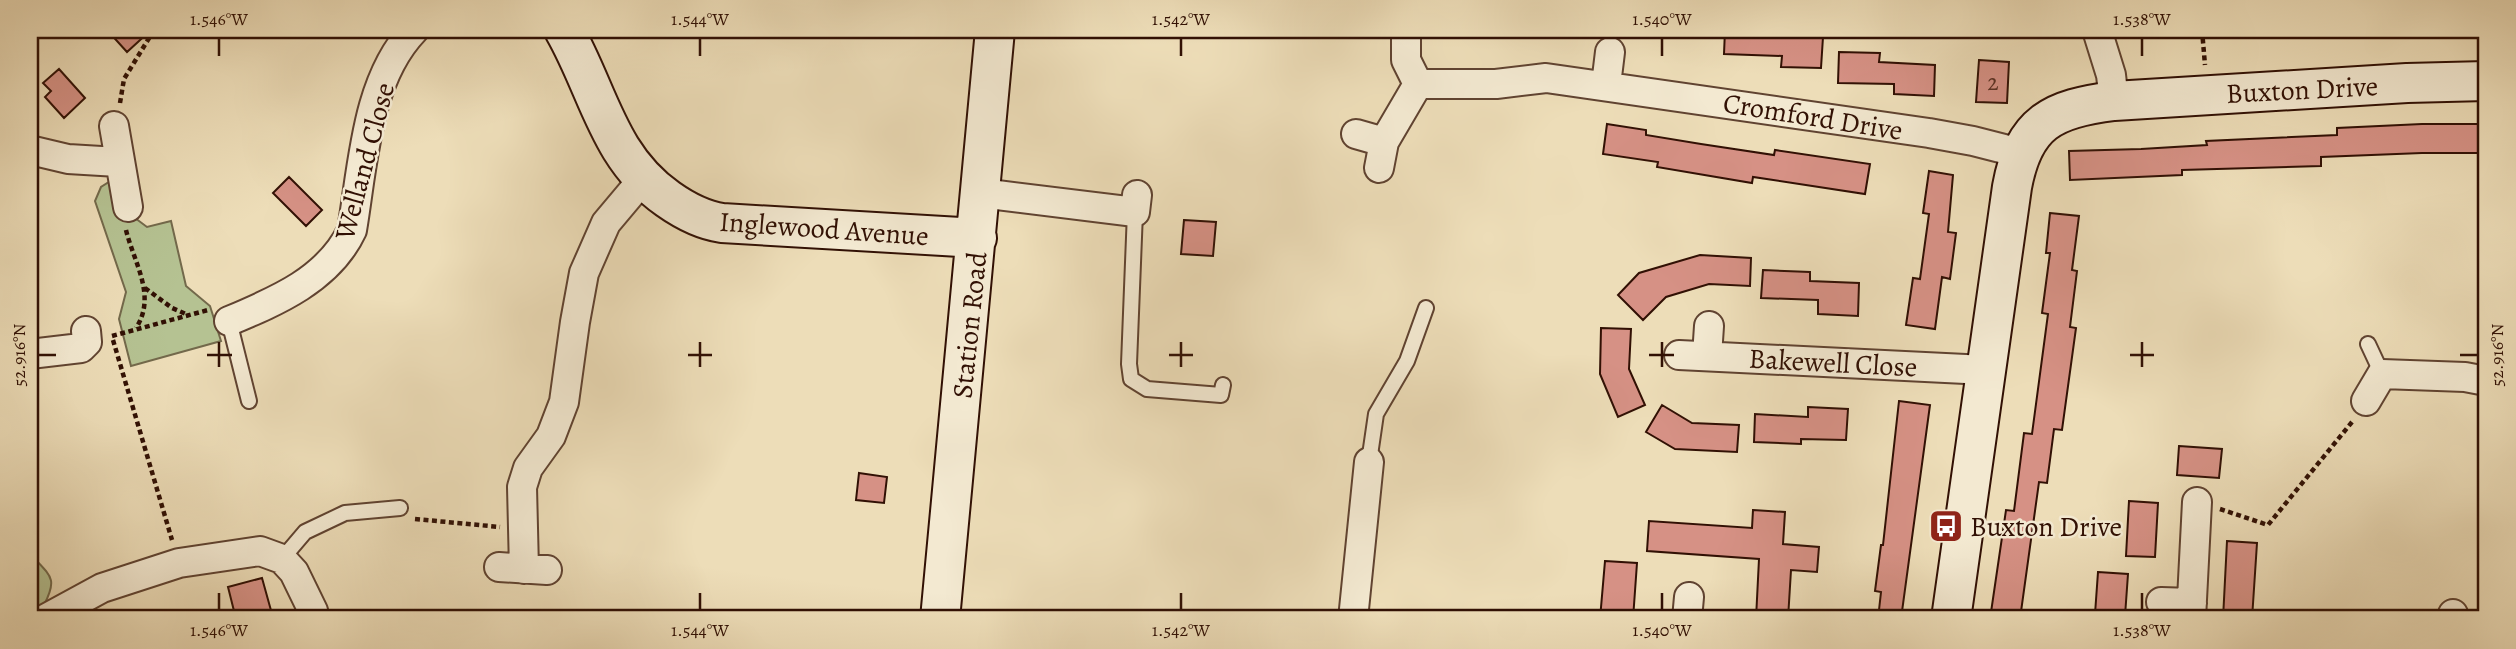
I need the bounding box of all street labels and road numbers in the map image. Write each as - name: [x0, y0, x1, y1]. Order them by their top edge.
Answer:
- street label: Buxton Drive: [2225, 67, 2379, 113]
- street label: Welland Close: [325, 78, 404, 245]
- street label: Cromford Drive: [1720, 84, 1905, 150]
- street label: Inglewood Avenue: [718, 203, 930, 255]
- street label: Station Road: [943, 249, 997, 400]
- street label: Bakewell Close: [1748, 340, 1918, 386]

